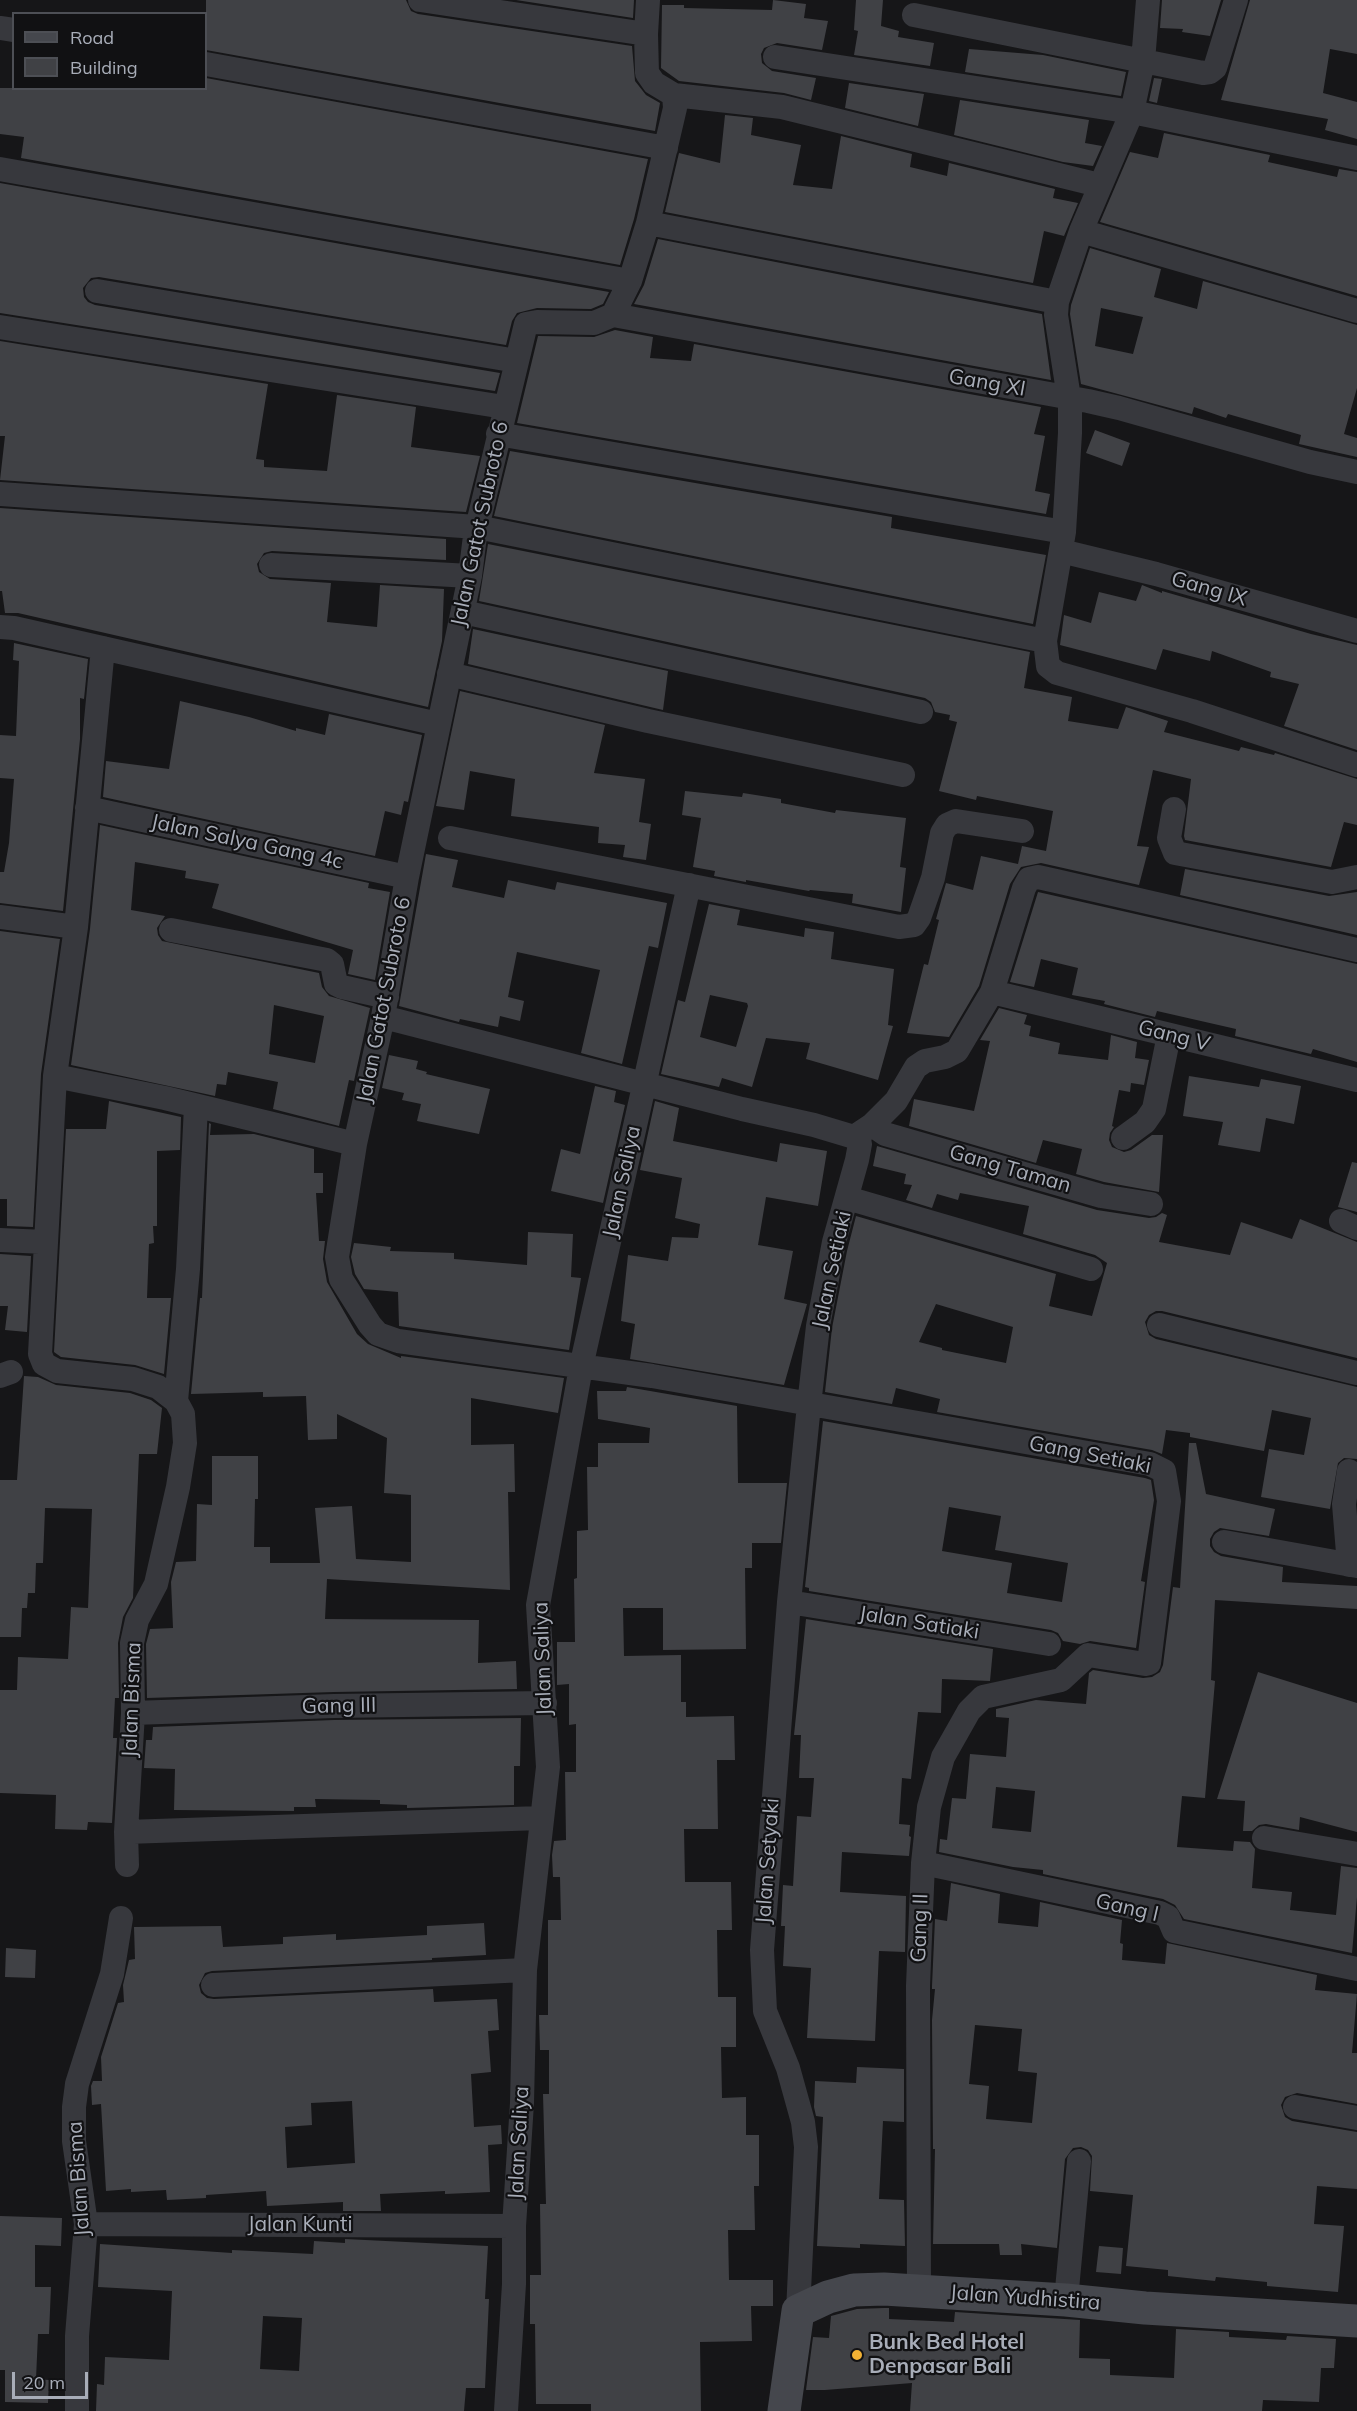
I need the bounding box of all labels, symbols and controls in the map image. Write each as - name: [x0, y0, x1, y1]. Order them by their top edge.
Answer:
- legend: [12, 12, 207, 90]
- text: Road: [70, 26, 114, 49]
- text: Building: [70, 56, 138, 79]
- street label: Gang XI: [947, 364, 1027, 402]
- street label: Jalan Gatot Subroto 6: [446, 419, 514, 629]
- street label: Gang IX: [1168, 566, 1250, 612]
- street label: Jalan Salya Gang 4c: [149, 809, 345, 875]
- street label: Jalan Gatot Subroto 6: [352, 895, 416, 1105]
- street label: Gang V: [1136, 1015, 1212, 1057]
- street label: Jalan Saliya: [598, 1124, 646, 1240]
- street label: Gang Taman: [946, 1140, 1074, 1198]
- street label: Jalan Setiaki: [807, 1209, 857, 1331]
- street label: Gang Setiaki: [1027, 1431, 1153, 1479]
- street label: Jalan Satiaki: [857, 1601, 981, 1645]
- street label: Jalan Saliya: [528, 1602, 558, 1716]
- street label: Jalan Bisma: [117, 1642, 147, 1758]
- street label: Gang III: [301, 1693, 377, 1719]
- street label: Jalan Setyaki: [751, 1797, 785, 1925]
- street label: Gang I: [1093, 1889, 1161, 1927]
- street label: Gang II: [906, 1893, 934, 1963]
- street label: Jalan Saliya: [503, 2085, 535, 2201]
- street label: Jalan Bisma: [62, 2120, 96, 2238]
- street label: Jalan Kunti: [248, 2212, 352, 2238]
- street label: Jalan Yudhistira: [949, 2280, 1101, 2316]
- place label: Bunk Bed Hotel Denpasar Bali: [869, 2330, 1024, 2380]
- marker: Bunk Bed Hotel Denpasar Bali: [850, 2348, 864, 2362]
- scale bar: [15, 2360, 92, 2398]
- text: 20 m: [23, 2371, 65, 2394]

